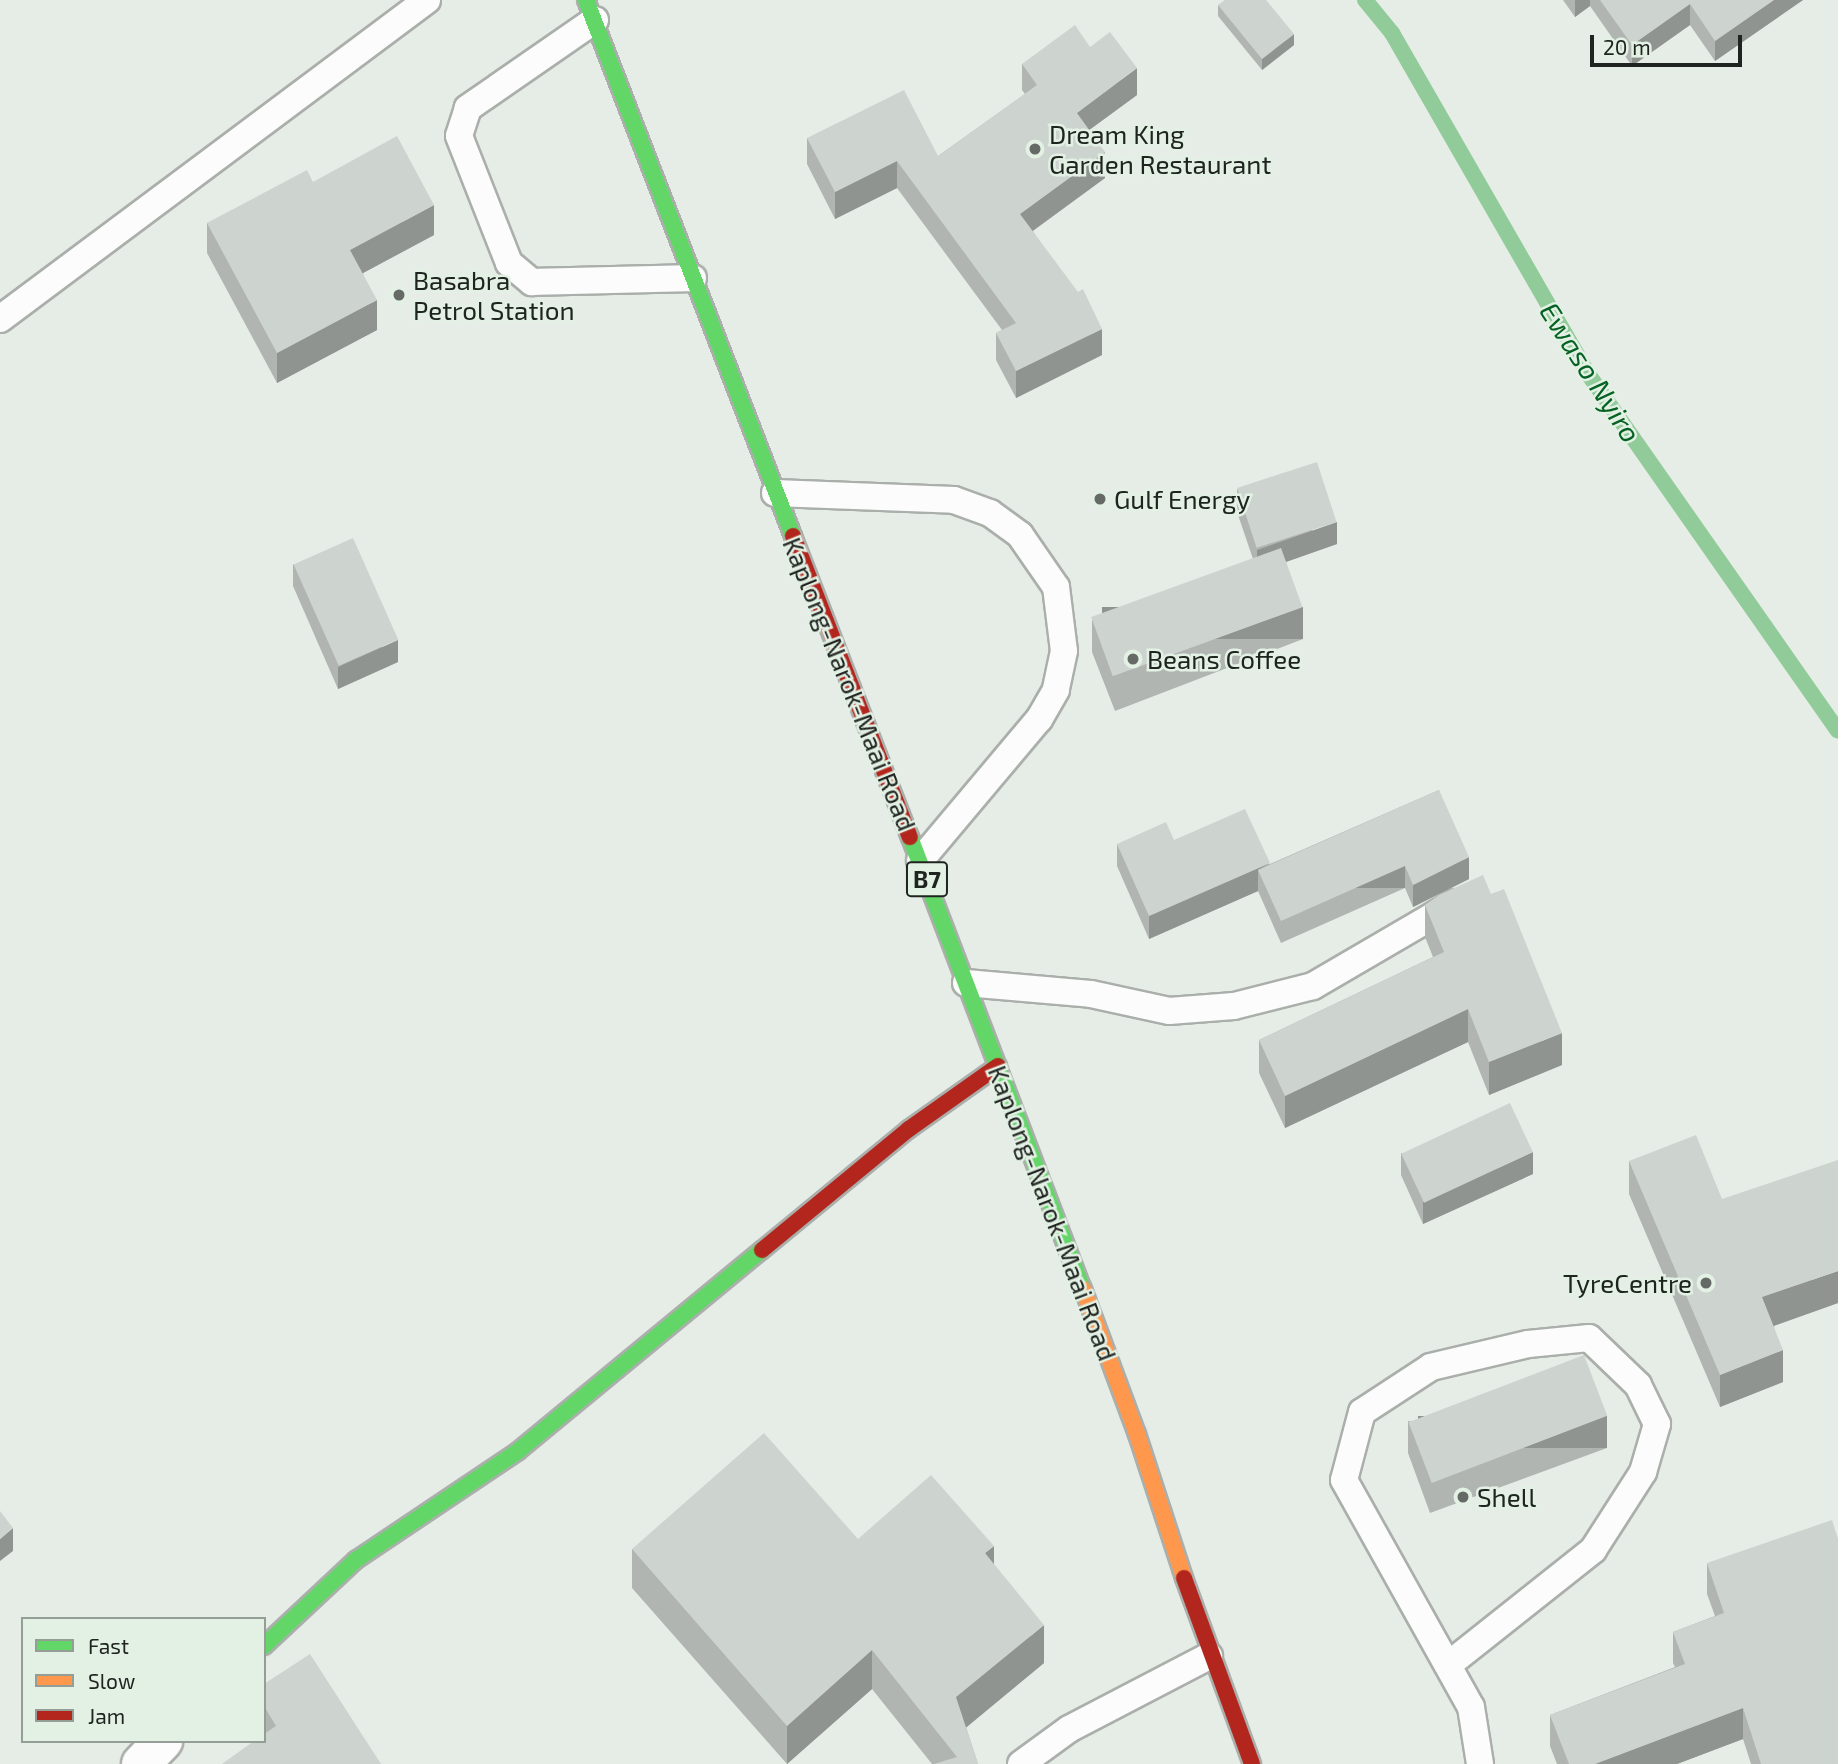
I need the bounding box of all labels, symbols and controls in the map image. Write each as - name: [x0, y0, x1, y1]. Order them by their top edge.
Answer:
- scale bar: [1593, 21, 1745, 65]
- text: 20 m: [1603, 34, 1651, 59]
- place label: Dream King Garden Restaurant: [1049, 118, 1271, 180]
- marker: Dream King Garden Restaurant: [1027, 141, 1043, 157]
- place label: Basabra Petrol Station: [413, 264, 575, 326]
- marker: Basabra Petrol Station: [391, 287, 407, 303]
- water label: Ewaso Nyiro: [1533, 296, 1649, 448]
- place label: Gulf Energy: [1114, 483, 1251, 515]
- marker: Gulf Energy: [1092, 491, 1108, 507]
- street label: Kaplong-Narok-Maai Road: [777, 533, 923, 835]
- place label: Beans Coffee: [1147, 643, 1301, 675]
- marker: Beans Coffee: [1125, 651, 1141, 667]
- road number: B7: [904, 858, 950, 900]
- street label: Kaplong-Narok-Maai Road: [982, 1061, 1124, 1365]
- place label: TyreCentre: [1563, 1267, 1692, 1299]
- marker: TyreCentre: [1698, 1275, 1714, 1291]
- place label: Shell: [1477, 1481, 1536, 1513]
- marker: Shell: [1455, 1489, 1471, 1505]
- legend: [21, 1617, 266, 1743]
- text: Fast: [88, 1633, 129, 1658]
- text: Slow: [88, 1668, 135, 1693]
- text: Jam: [88, 1703, 125, 1728]

